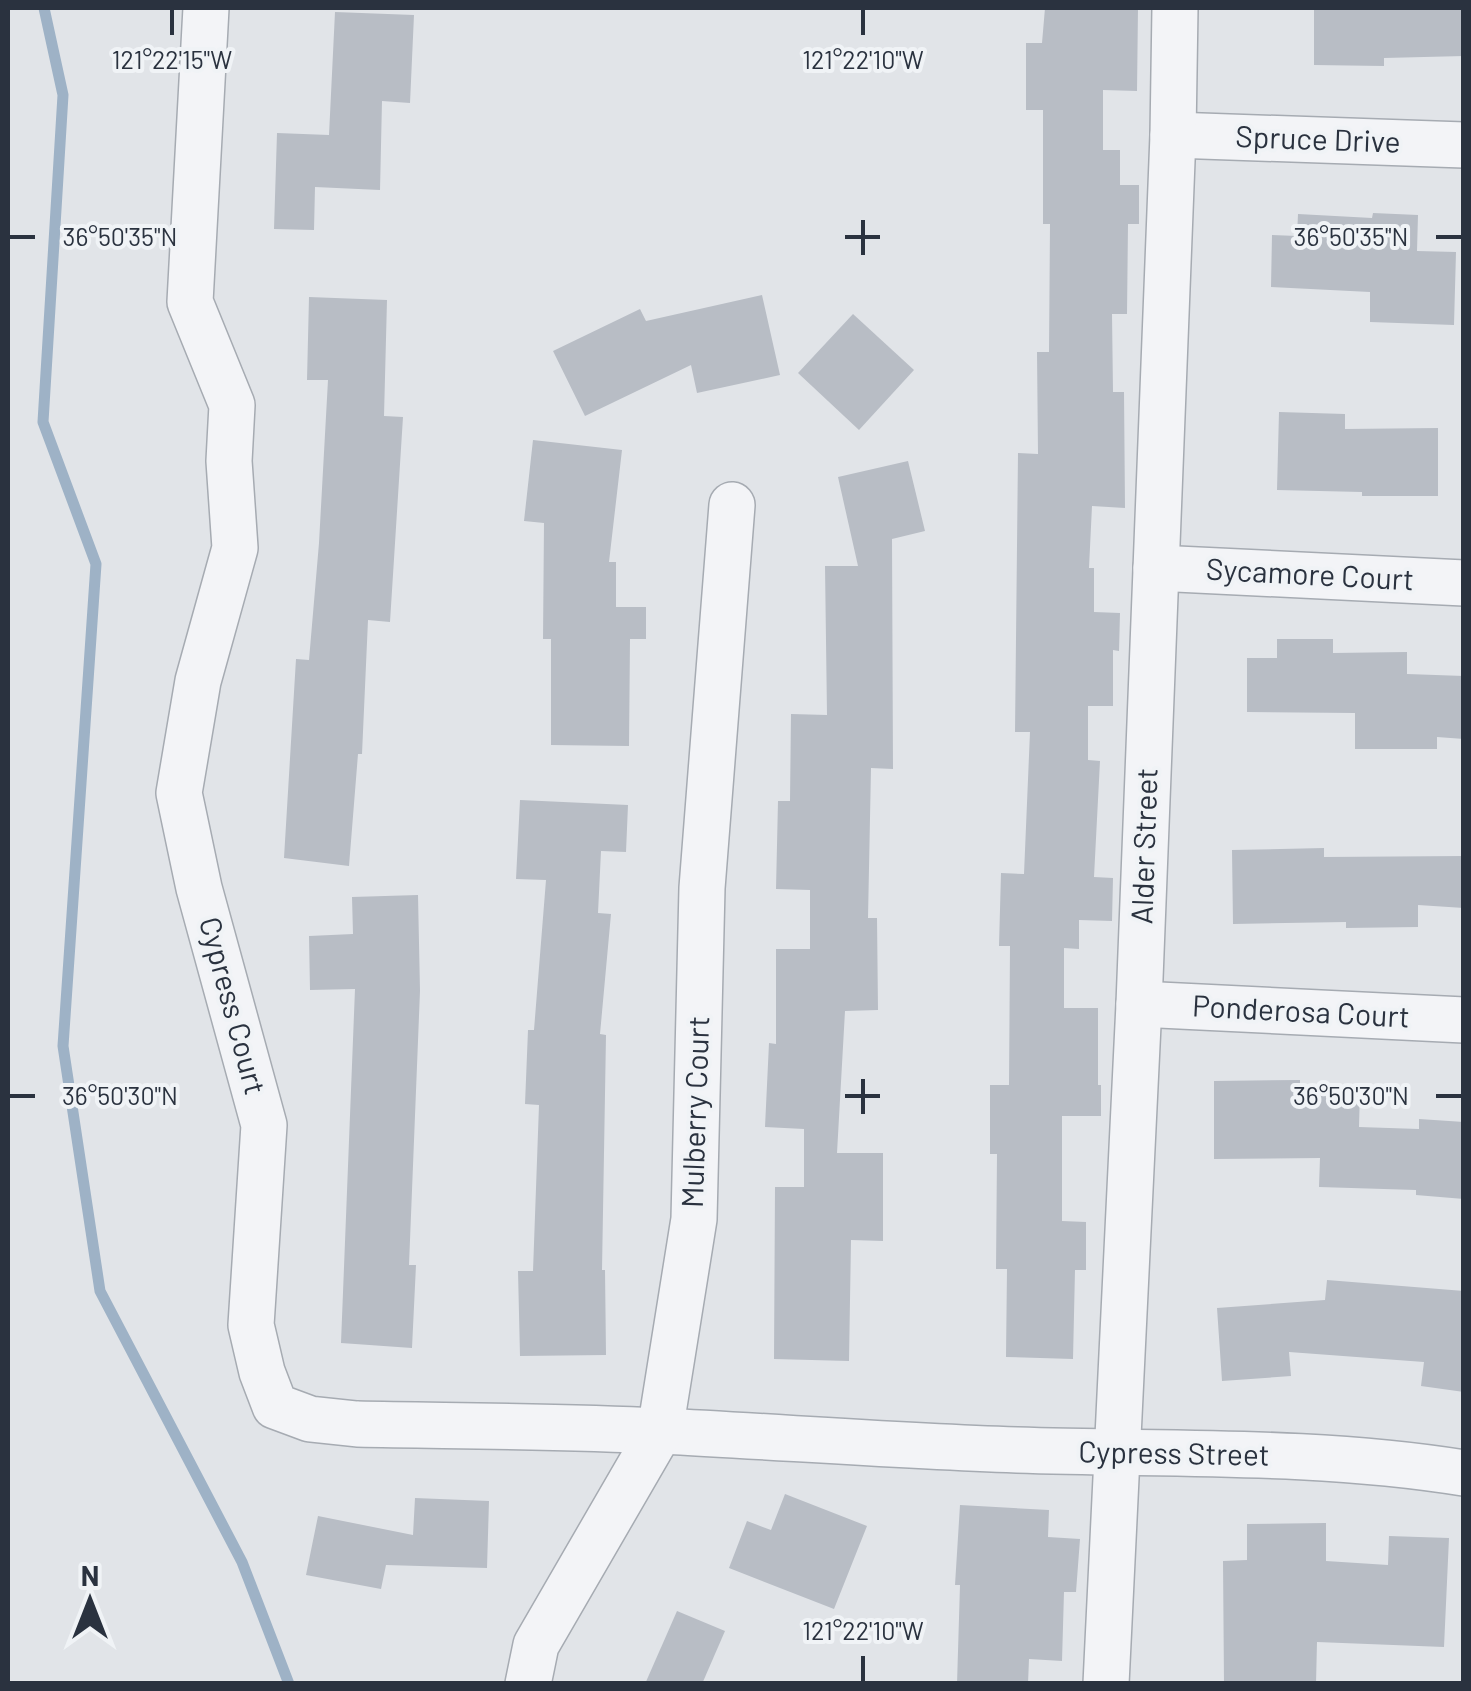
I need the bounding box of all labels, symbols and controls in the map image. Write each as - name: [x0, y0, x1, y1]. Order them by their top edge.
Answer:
- text: 121°22'15"W: [112, 44, 232, 74]
- text: 121°22'10"W: [802, 44, 924, 74]
- street label: Spruce Drive: [1235, 117, 1401, 159]
- text: 36°50'35"N: [63, 221, 177, 251]
- text: 36°50'35"N: [1294, 221, 1408, 251]
- street label: Sycamore Court: [1205, 550, 1415, 596]
- street label: Alder Street: [1122, 767, 1164, 925]
- street label: Cypress Court: [193, 913, 275, 1098]
- street label: Ponderosa Court: [1191, 986, 1411, 1034]
- street label: Mulberry Court: [673, 1015, 715, 1208]
- text: 36°50'30"N: [62, 1080, 178, 1110]
- text: 36°50'30"N: [1293, 1080, 1409, 1110]
- street label: Cypress Street: [1078, 1432, 1270, 1472]
- north arrow: [40, 1551, 140, 1651]
- text: N: [81, 1558, 99, 1592]
- text: 121°22'10"W: [802, 1615, 924, 1645]

